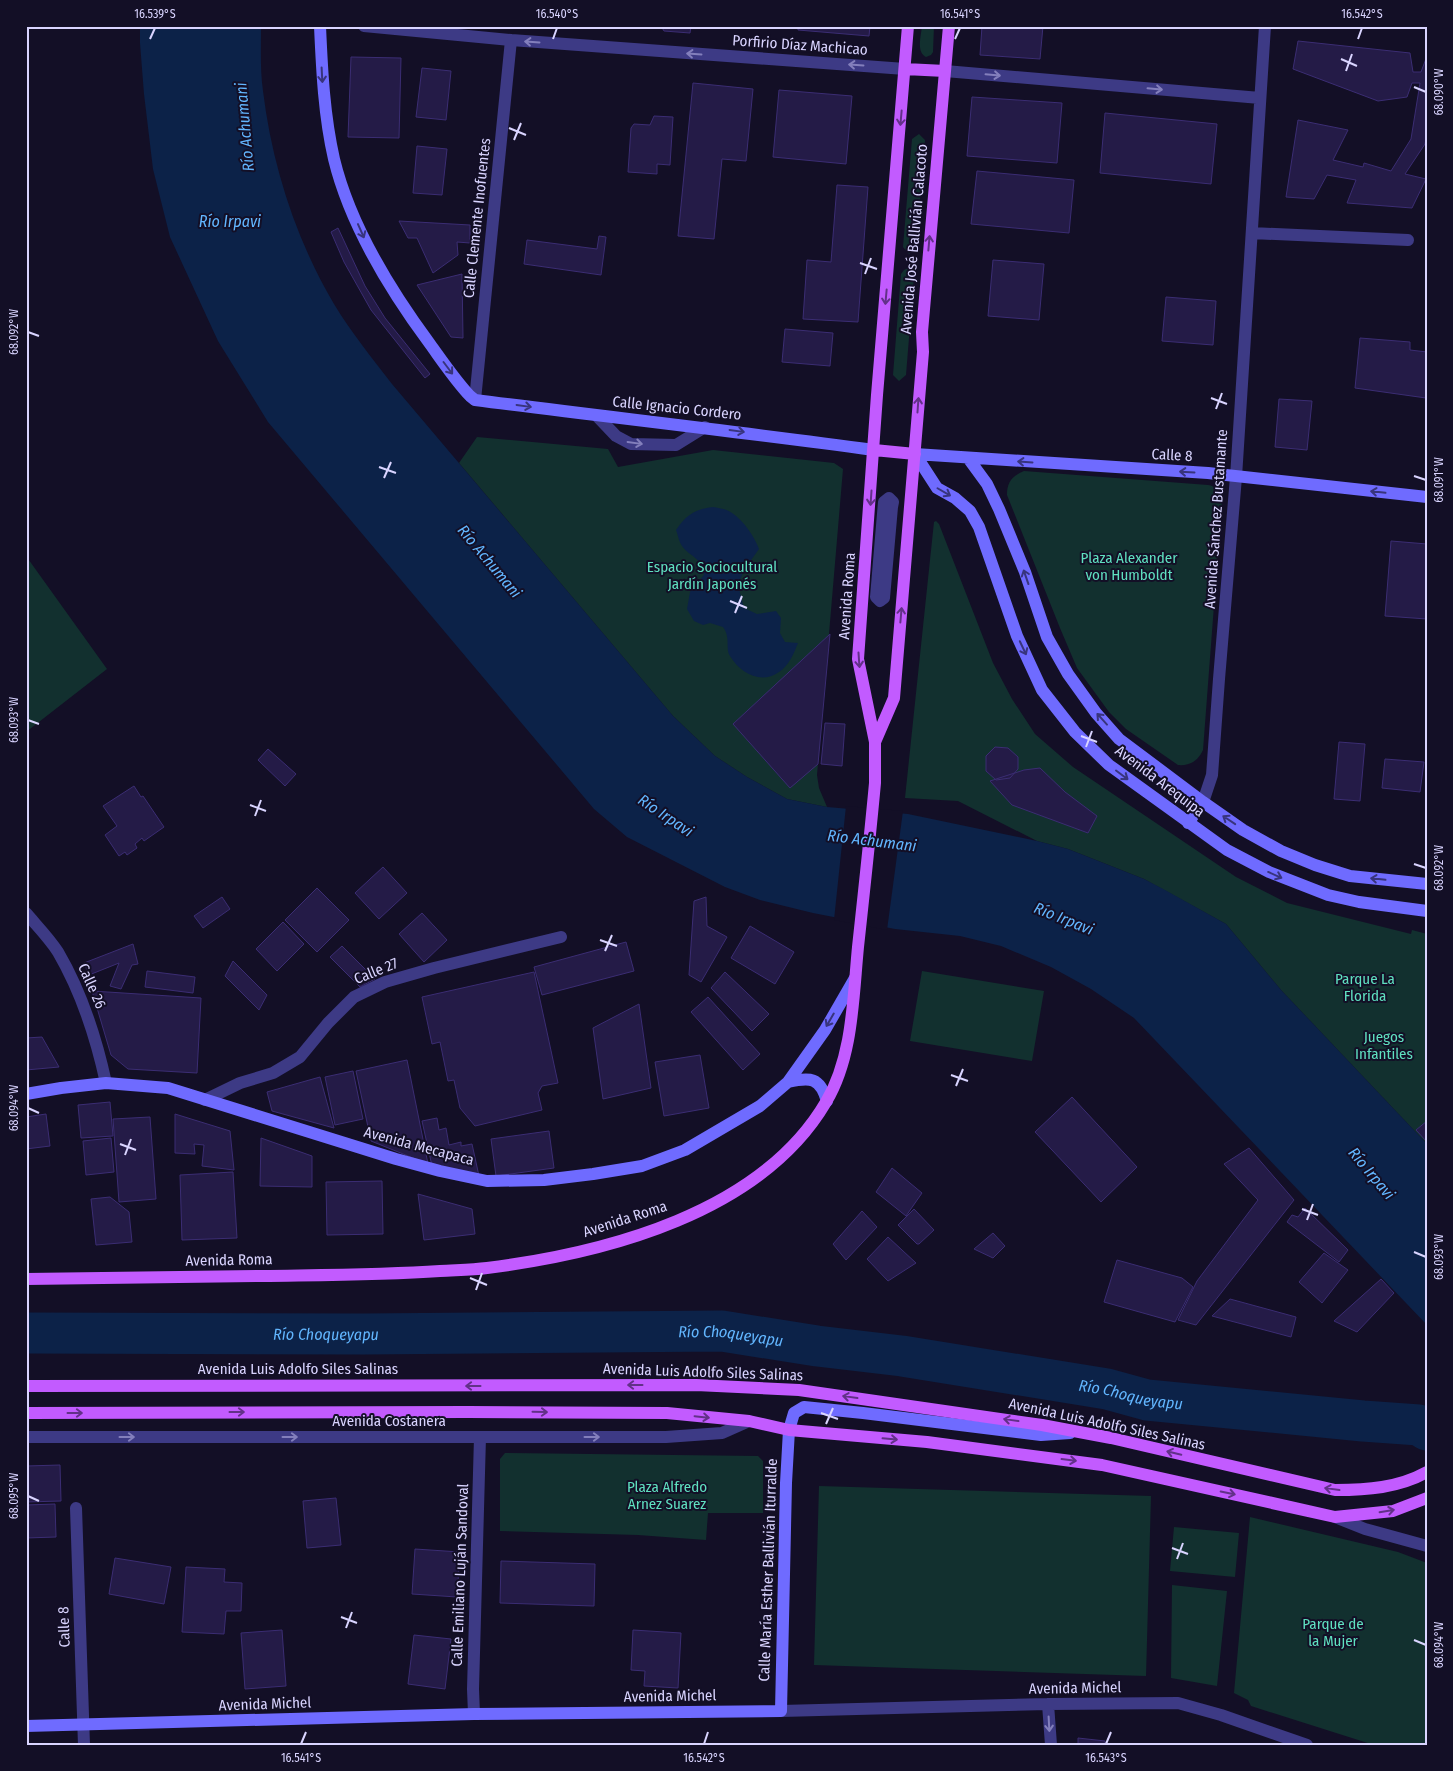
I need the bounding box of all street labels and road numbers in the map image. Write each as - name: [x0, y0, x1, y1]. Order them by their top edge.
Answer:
- street label: Porfirio Díaz Machicao: [732, 31, 868, 59]
- street label: Calle Clemente Inofuentes: [460, 137, 494, 299]
- street label: Avenida José Ballivián Calacoto: [897, 143, 931, 335]
- street label: Calle Ignacio Cordero: [612, 392, 742, 424]
- street label: Avenida Sánchez Bustamante: [1201, 429, 1231, 609]
- street label: Calle 8: [1151, 445, 1193, 465]
- street label: Avenida Roma: [835, 552, 859, 640]
- street label: Avenida Arequipa: [1112, 741, 1208, 821]
- street label: Calle 27: [351, 954, 401, 988]
- street label: Calle 26: [74, 961, 110, 1011]
- street label: Avenida Mecapaca: [362, 1123, 476, 1169]
- street label: Avenida Roma: [581, 1197, 669, 1241]
- street label: Avenida Roma: [185, 1250, 273, 1270]
- street label: Avenida Luis Adolfo Siles Salinas: [198, 1360, 398, 1378]
- street label: Avenida Luis Adolfo Siles Salinas: [602, 1360, 804, 1384]
- street label: Avenida Luis Adolfo Siles Salinas: [1007, 1394, 1207, 1454]
- street label: Avenida Costanera: [332, 1412, 446, 1430]
- street label: Calle María Esther Ballivián Iturralde: [755, 1458, 781, 1682]
- street label: Calle Emiliano Luján Sandoval: [448, 1483, 472, 1667]
- street label: Calle 8: [54, 1606, 74, 1648]
- street label: Avenida Michel: [1029, 1678, 1122, 1698]
- street label: Avenida Michel: [624, 1686, 717, 1706]
- street label: Avenida Michel: [218, 1693, 312, 1715]

